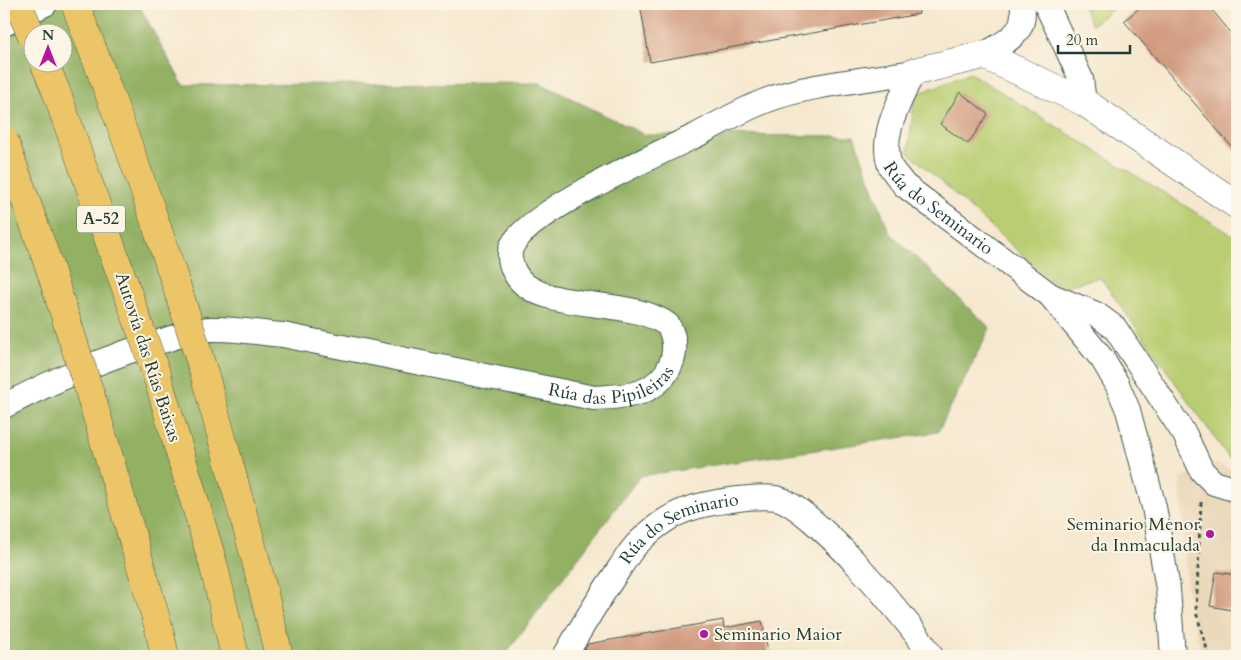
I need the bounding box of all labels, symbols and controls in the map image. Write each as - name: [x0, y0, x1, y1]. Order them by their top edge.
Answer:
- north arrow: [22, 22, 72, 72]
- scale bar: [1058, 22, 1131, 54]
- text: N: [42, 26, 54, 45]
- text: 20 m: [1066, 30, 1098, 50]
- street label: Rúa do Seminario: [878, 157, 999, 261]
- road number: A-52: [77, 205, 125, 232]
- street label: Autovía das Rías Baixas: [109, 269, 187, 445]
- street label: Rúa das Pipileiras: [546, 361, 680, 411]
- street label: Rúa do Seminario: [613, 487, 740, 569]
- place label: Seminario Menor da Inmaculada: [1067, 512, 1200, 558]
- marker: Seminario Menor da Inmaculada: [1204, 528, 1216, 540]
- place label: Seminario Maior: [714, 622, 842, 647]
- marker: Seminario Maior: [698, 628, 710, 640]

